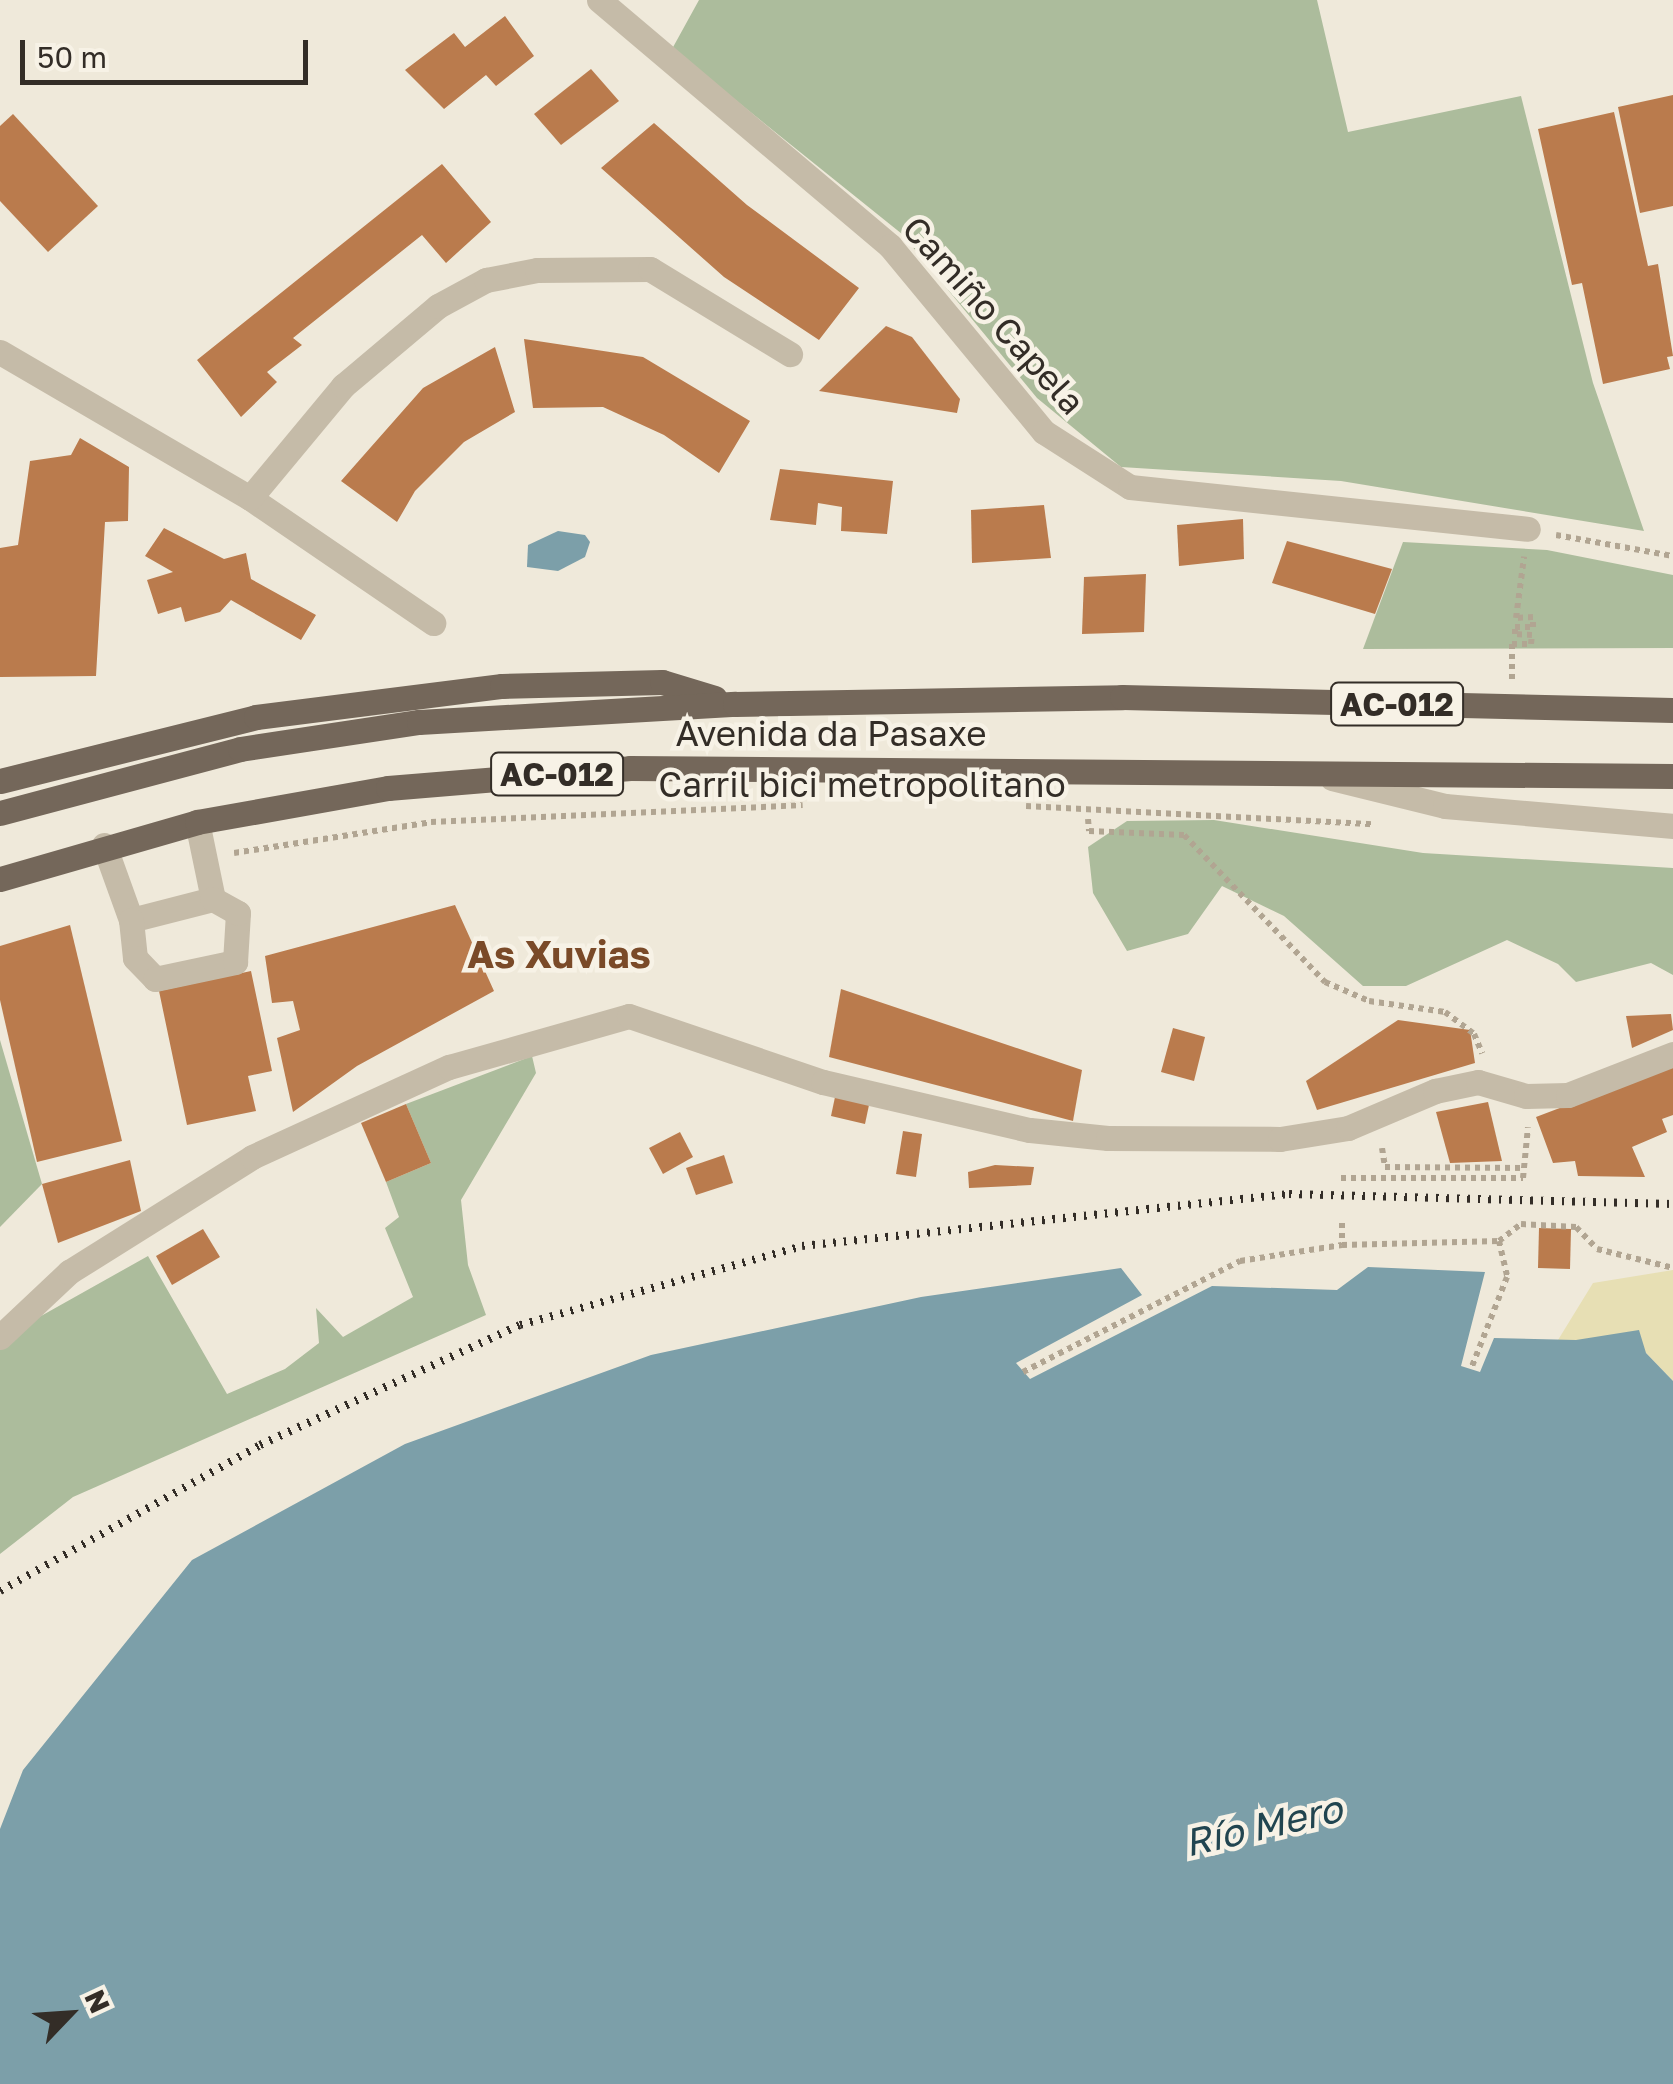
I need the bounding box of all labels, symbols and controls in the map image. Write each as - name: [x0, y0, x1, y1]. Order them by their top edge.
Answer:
- scale bar: [25, 20, 312, 82]
- text: 50 m: [37, 39, 107, 75]
- street label: Camiño Capela: [894, 207, 1094, 423]
- road number: AC-012: [1330, 677, 1464, 731]
- street label: Avenida da Pasaxe: [675, 712, 987, 754]
- road number: AC-012: [490, 747, 624, 801]
- street label: Carril bici metropolitano: [658, 763, 1066, 805]
- district label: As Xuvias: [467, 931, 651, 977]
- water label: Río Mero: [1180, 1785, 1346, 1865]
- north arrow: [20, 1964, 120, 2064]
- text: N: [78, 1984, 117, 2018]

